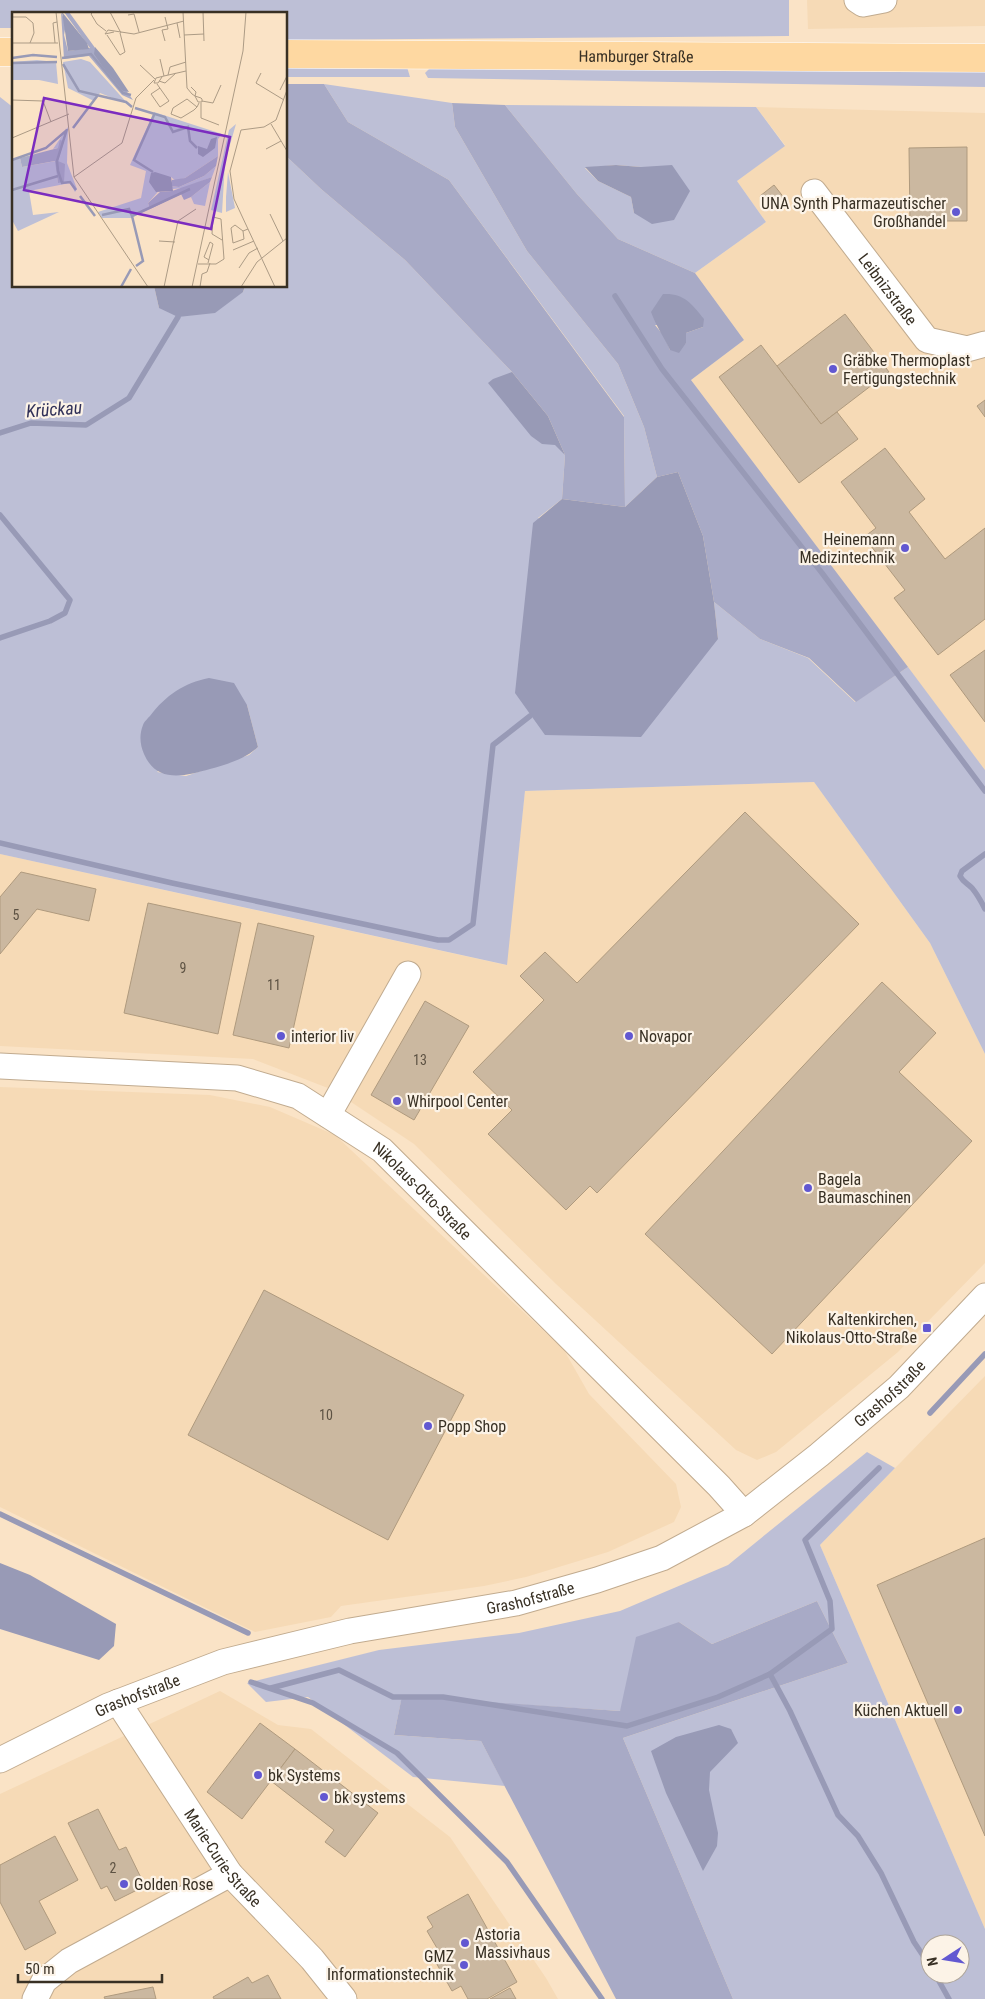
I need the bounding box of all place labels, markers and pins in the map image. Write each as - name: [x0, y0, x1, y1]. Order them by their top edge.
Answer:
- place label: UNA Synth Pharmazeutischer Großhandel: [761, 194, 946, 231]
- marker: UNA Synth Pharmazeutischer Großhandel: [950, 206, 962, 218]
- place label: Gräbke Thermoplast Fertigungstechnik: [843, 351, 971, 388]
- marker: Gräbke Thermoplast Fertigungstechnik: [827, 363, 839, 375]
- place label: Heinemann Medizintechnik: [799, 530, 896, 567]
- marker: Heinemann Medizintechnik: [899, 542, 911, 554]
- place label: interior liv: [291, 1027, 354, 1046]
- place label: Novapor: [639, 1027, 692, 1046]
- marker: interior liv: [275, 1030, 287, 1042]
- marker: Novapor: [623, 1030, 635, 1042]
- place label: Whirpool Center: [407, 1092, 508, 1111]
- marker: Whirpool Center: [391, 1095, 403, 1107]
- place label: Bagela Baumaschinen: [818, 1170, 911, 1207]
- marker: Bagela Baumaschinen: [802, 1182, 814, 1194]
- place label: Kaltenkirchen, Nikolaus-Otto-Straße: [786, 1310, 917, 1347]
- marker: Kaltenkirchen, Nikolaus-Otto-Straße: [921, 1322, 933, 1334]
- place label: Popp Shop: [438, 1417, 506, 1436]
- marker: Popp Shop: [422, 1420, 434, 1432]
- place label: Küchen Aktuell: [854, 1701, 948, 1720]
- marker: Küchen Aktuell: [952, 1704, 964, 1716]
- place label: bk Systems: [268, 1766, 341, 1785]
- marker: bk Systems: [252, 1769, 264, 1781]
- place label: bk systems: [334, 1788, 406, 1807]
- marker: bk systems: [318, 1791, 330, 1803]
- place label: Golden Rose: [134, 1875, 213, 1894]
- marker: Golden Rose: [118, 1878, 130, 1890]
- place label: Astoria Massivhaus: [475, 1925, 550, 1962]
- marker: Astoria Massivhaus: [459, 1937, 471, 1949]
- place label: GMZ Informationstechnik: [327, 1947, 455, 1984]
- marker: GMZ Informationstechnik: [458, 1959, 470, 1971]

